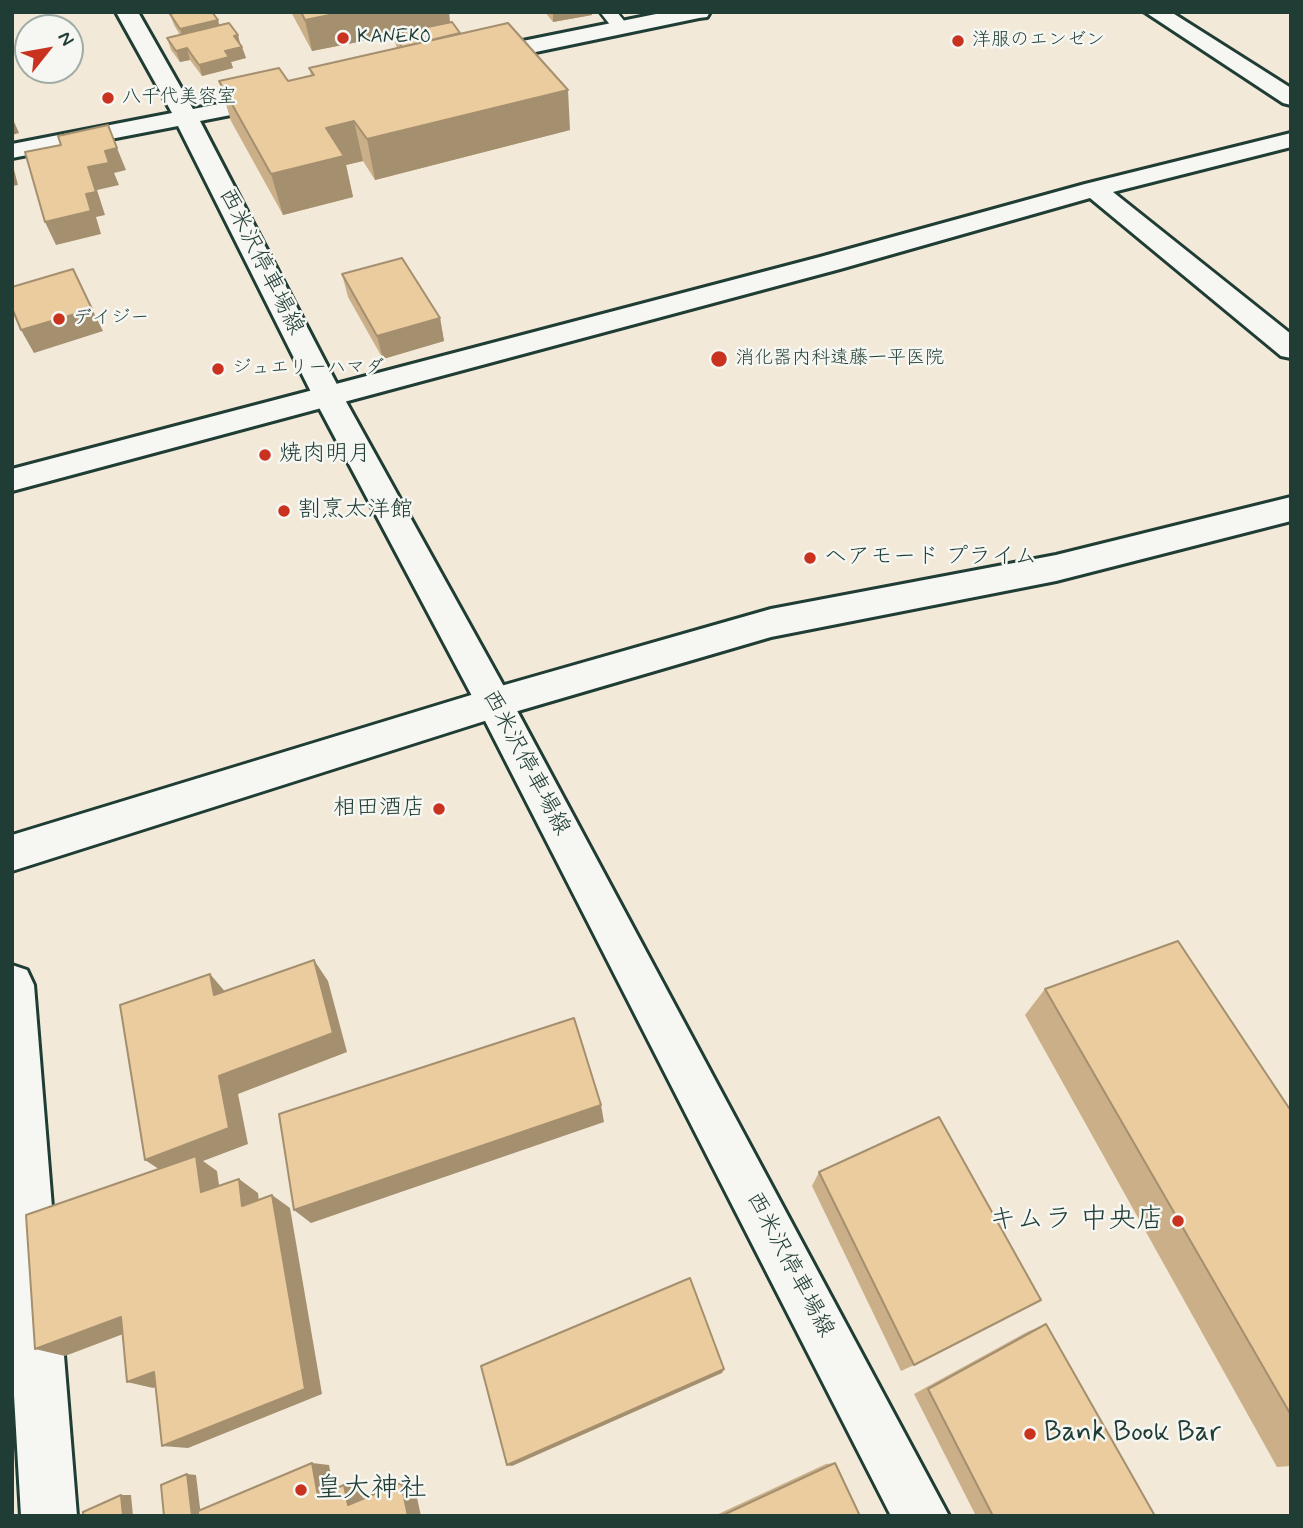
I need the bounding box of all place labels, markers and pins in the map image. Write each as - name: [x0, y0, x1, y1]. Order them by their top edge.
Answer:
- place label: KANEKO: [357, 27, 431, 49]
- marker: KANEKO: [335, 30, 351, 46]
- place label: 洋服のエンゼン: [972, 30, 1105, 52]
- marker: 洋服のエンゼン: [950, 33, 966, 49]
- place label: 八千代美容室: [122, 87, 236, 109]
- marker: 八千代美容室: [100, 90, 116, 106]
- place label: デイジー: [73, 308, 149, 330]
- marker: デイジー: [51, 311, 67, 327]
- place label: 消化器内科遠藤一平医院: [735, 348, 944, 370]
- marker: 消化器内科遠藤一平医院: [709, 349, 729, 369]
- place label: ジュエリーハマダ: [232, 358, 384, 380]
- marker: ジュエリーハマダ: [210, 361, 226, 377]
- place label: 焼肉明月: [279, 441, 371, 469]
- marker: 焼肉明月: [257, 447, 273, 463]
- place label: 割烹太洋館: [298, 497, 413, 525]
- marker: 割烹太洋館: [276, 503, 292, 519]
- place label: ヘアモード プライム: [824, 544, 1037, 572]
- marker: ヘアモード プライム: [802, 550, 818, 566]
- place label: 相田酒店: [333, 795, 425, 823]
- marker: 相田酒店: [431, 801, 447, 817]
- place label: キムラ 中央店: [988, 1204, 1164, 1238]
- marker: キムラ 中央店: [1170, 1213, 1186, 1229]
- place label: Bank Book Bar: [1044, 1417, 1221, 1451]
- marker: Bank Book Bar: [1022, 1426, 1038, 1442]
- place label: 皇大神社: [315, 1473, 427, 1507]
- marker: 皇大神社: [293, 1482, 309, 1498]

